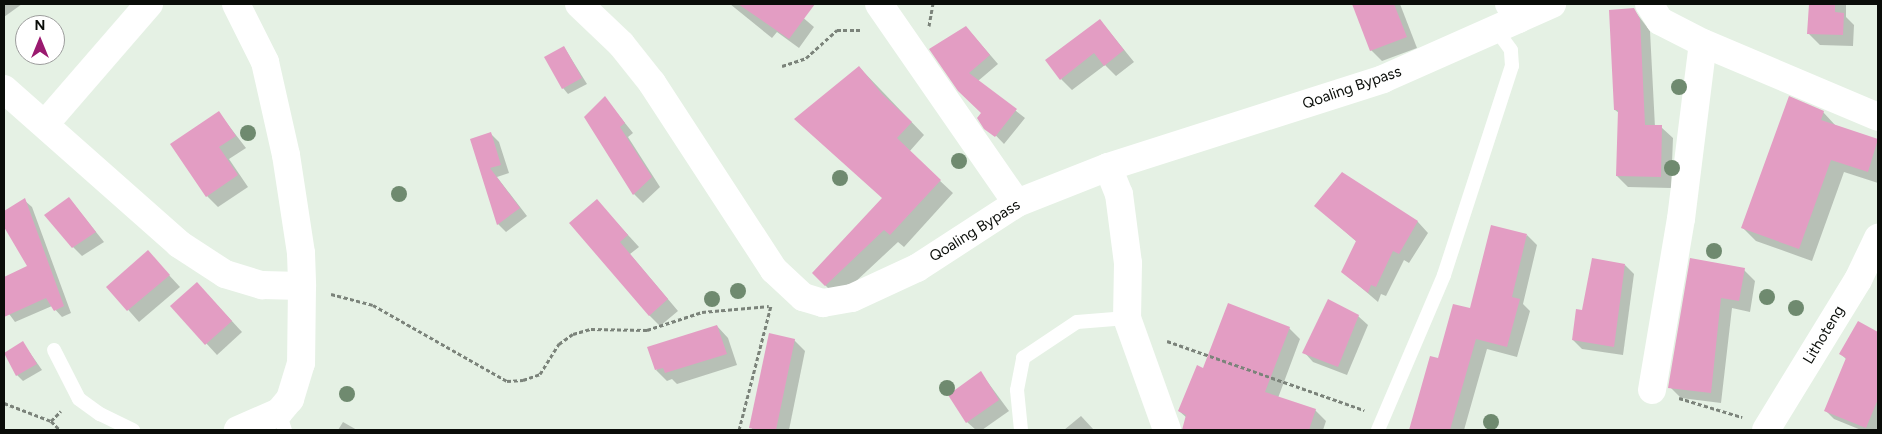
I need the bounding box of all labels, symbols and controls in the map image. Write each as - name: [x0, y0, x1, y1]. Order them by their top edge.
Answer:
- north arrow: [15, 15, 65, 65]
- text: N: [35, 17, 45, 34]
- street label: Qoaling Bypass: [1300, 63, 1404, 113]
- street label: Qoaling Bypass: [926, 196, 1024, 266]
- street label: Lithoteng: [1800, 302, 1848, 368]

